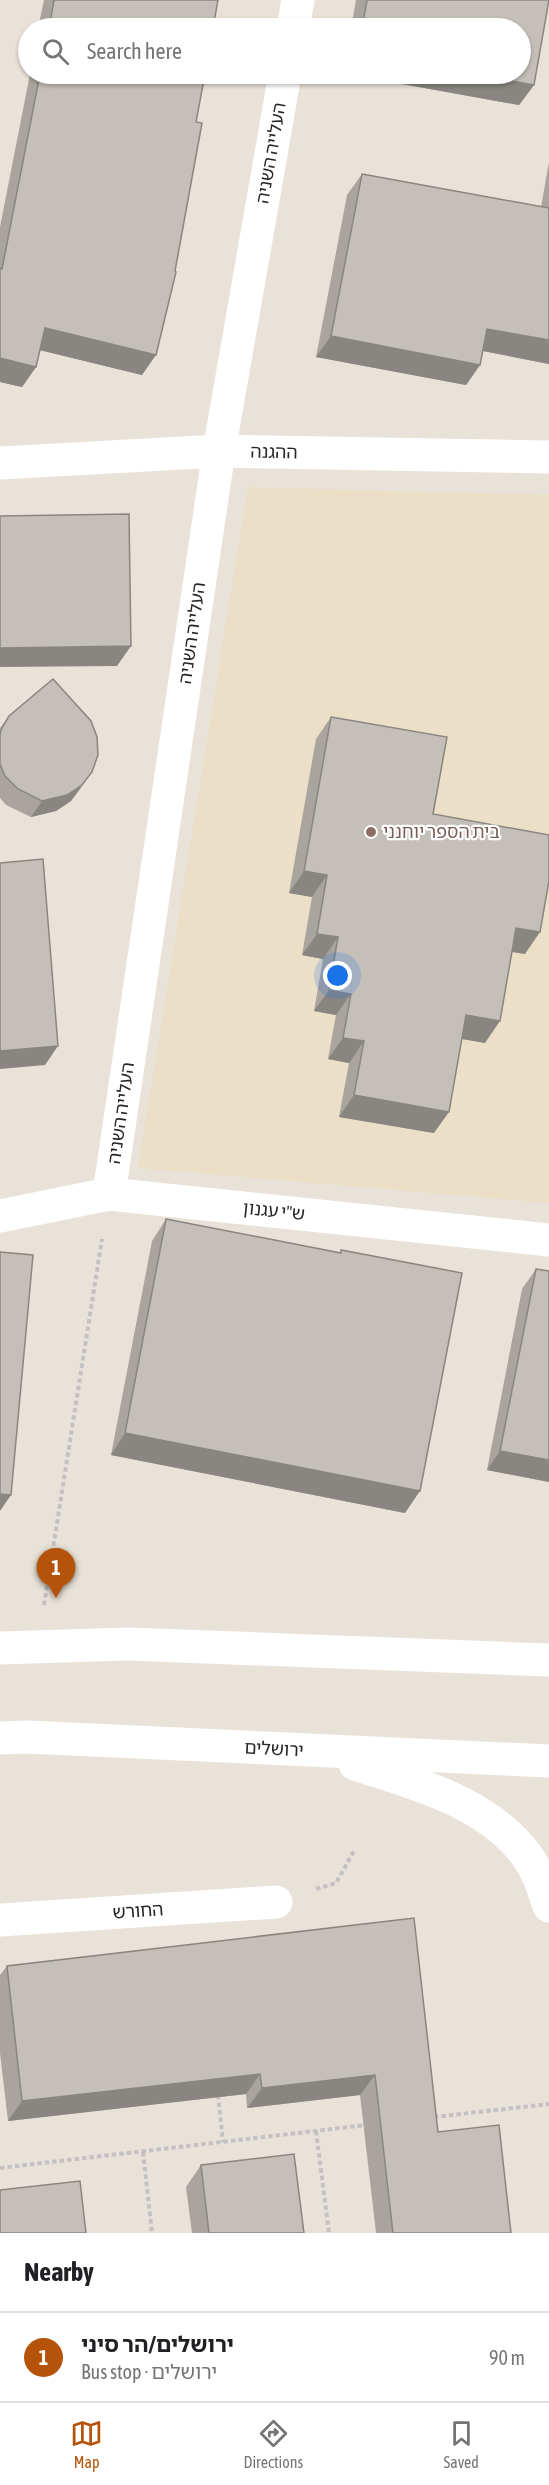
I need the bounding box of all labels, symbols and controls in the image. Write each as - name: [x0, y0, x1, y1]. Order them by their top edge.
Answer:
- search box: [18, 18, 531, 84]
- icon: search: [39, 35, 72, 68]
- text: Search here: [87, 38, 182, 64]
- street label: העלייה השניה: [251, 101, 290, 205]
- street label: ההגנה: [250, 441, 298, 462]
- street label: העלייה השניה: [174, 581, 209, 685]
- place label: בית הספר יוחנני: [383, 821, 500, 842]
- marker: בית הספר יוחנני: [364, 825, 378, 839]
- your location: [323, 961, 352, 990]
- street label: העלייה השניה: [103, 1061, 138, 1165]
- street label: ש"י עגנון: [242, 1197, 306, 1224]
- pin: 1: [36, 1548, 76, 1598]
- street label: ירושלים: [244, 1736, 304, 1761]
- street label: החורש: [112, 1898, 164, 1923]
- text: Nearby: [24, 2257, 94, 2287]
- text: ירושלים/הר סיני: [81, 2331, 234, 2357]
- text: 1: [39, 2346, 48, 2369]
- text: 90 m: [489, 2346, 525, 2369]
- text: Bus stop · ירושלים: [81, 2360, 217, 2383]
- tab: Map: [70, 2417, 103, 2471]
- tab: Directions: [243, 2417, 303, 2471]
- tab: Saved: [443, 2417, 479, 2471]

